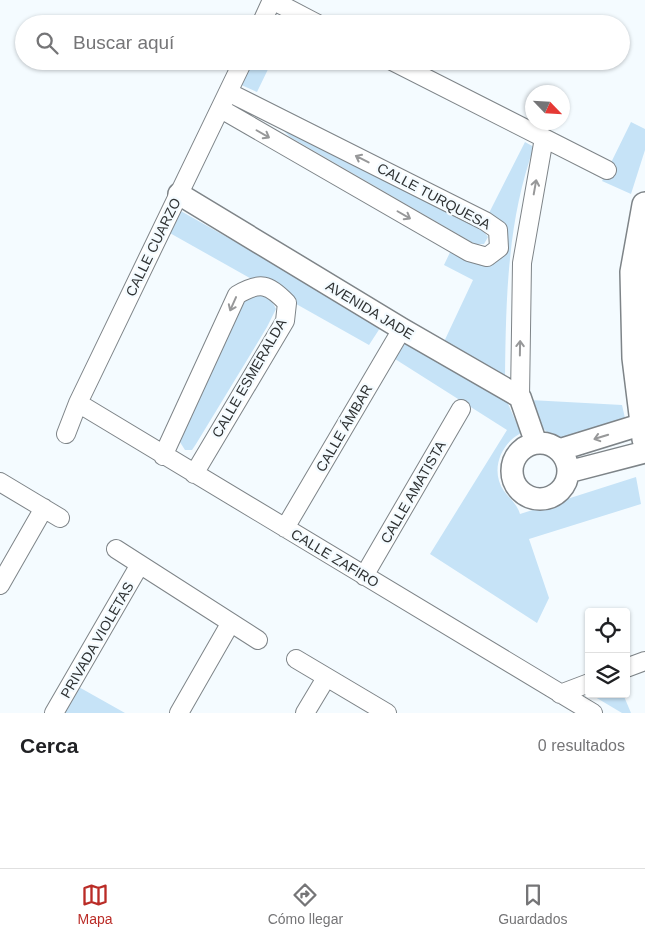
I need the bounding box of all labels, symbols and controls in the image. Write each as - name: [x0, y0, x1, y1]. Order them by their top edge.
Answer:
- search box: [15, 15, 630, 70]
- icon: search: [33, 29, 61, 57]
- text: Buscar aquí: [73, 32, 174, 53]
- north arrow: [525, 85, 570, 130]
- one-way arrow: [255, 129, 270, 139]
- one-way arrow: [355, 154, 370, 163]
- street label: CALLE TURQUESA: [375, 159, 494, 233]
- one-way arrow: [530, 179, 540, 195]
- street label: CALLE CUARZO: [122, 195, 184, 299]
- one-way arrow: [396, 210, 411, 220]
- street label: AVENIDA JADE: [323, 278, 417, 342]
- one-way arrow: [227, 296, 237, 311]
- street label: CALLE ESMERALDA: [208, 315, 290, 440]
- one-way arrow: [516, 341, 525, 357]
- street label: CALLE ÁMBAR: [313, 382, 375, 474]
- one-way arrow: [593, 433, 609, 443]
- street label: CALLE AMATISTA: [377, 437, 449, 546]
- street label: CALLE ZAFIRO: [288, 525, 382, 591]
- street label: PRIVADA VIOLETAS: [57, 579, 137, 701]
- map controls: [585, 608, 630, 698]
- button: locate: [585, 608, 630, 653]
- button: layers: [585, 653, 630, 698]
- text: Cerca: [20, 734, 78, 757]
- text: 0 resultados: [538, 737, 625, 754]
- tab: Mapa: [78, 881, 113, 927]
- tab: Cómo llegar: [268, 881, 343, 927]
- tab: Guardados: [498, 881, 567, 927]

